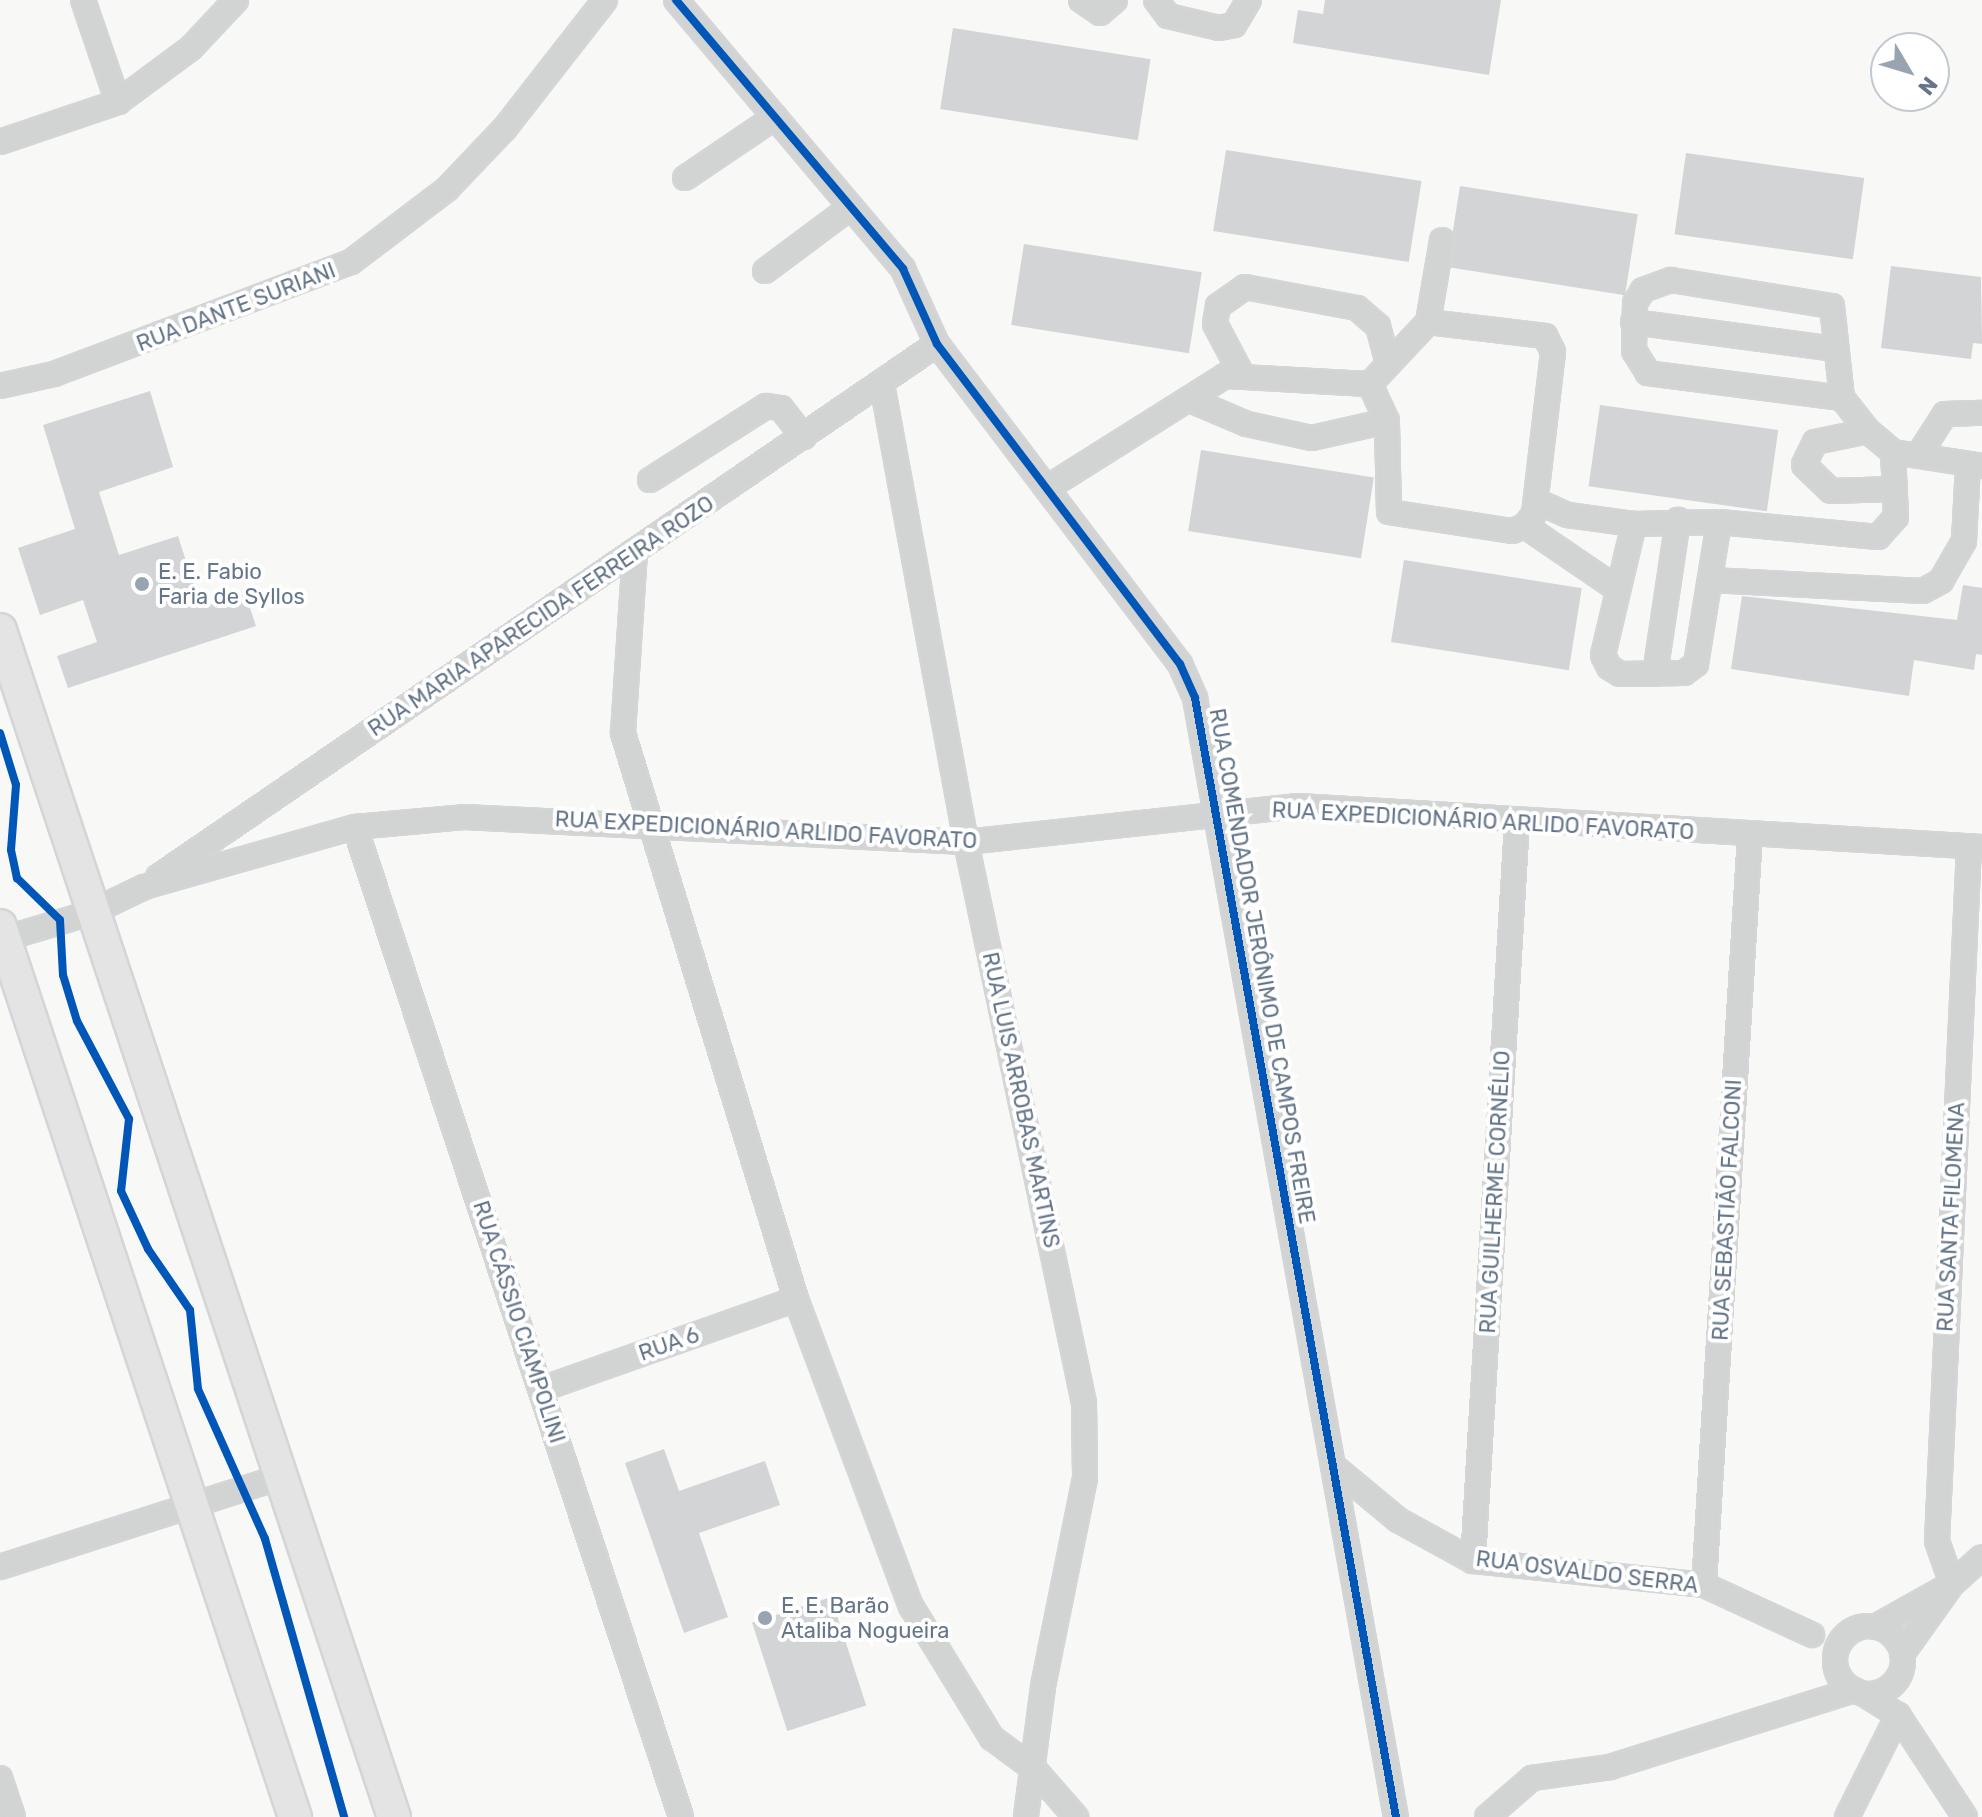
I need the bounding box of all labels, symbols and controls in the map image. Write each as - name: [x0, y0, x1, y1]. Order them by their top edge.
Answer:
- north arrow: [1870, 32, 1950, 112]
- text: N: [1912, 71, 1943, 100]
- street label: RUA DANTE SURIANI: [132, 257, 340, 357]
- street label: RUA MARIA APARECIDA FERREIRA ROZO: [362, 489, 720, 743]
- place label: E. E. Fabio Faria de Syllos: [158, 558, 305, 610]
- marker: E. E. Fabio Faria de Syllos: [133, 575, 151, 593]
- street label: RUA COMENDADOR JERÔNIMO DE CAMPOS FREIRE: [1204, 706, 1320, 1226]
- street label: RUA EXPEDICIONÁRIO ARLIDO FAVORATO: [1271, 797, 1695, 845]
- street label: RUA EXPEDICIONÁRIO ARLIDO FAVORATO: [554, 806, 978, 854]
- street label: RUA LUIS ARROBAS MARTINS: [977, 949, 1065, 1251]
- street label: RUA GUILHERME CORNÉLIO: [1474, 1050, 1516, 1334]
- street label: RUA SEBASTIÃO FALCONI: [1707, 1078, 1747, 1342]
- street label: RUA SANTA FILOMENA: [1932, 1101, 1970, 1333]
- street label: RUA CÁSSIO CIAMPOLINI: [467, 1197, 571, 1447]
- street label: RUA 6: [635, 1321, 703, 1367]
- street label: RUA OSVALDO SERRA: [1474, 1545, 1700, 1599]
- place label: E. E. Barão Ataliba Nogueira: [781, 1592, 949, 1644]
- marker: E. E. Barão Ataliba Nogueira: [756, 1609, 774, 1627]

